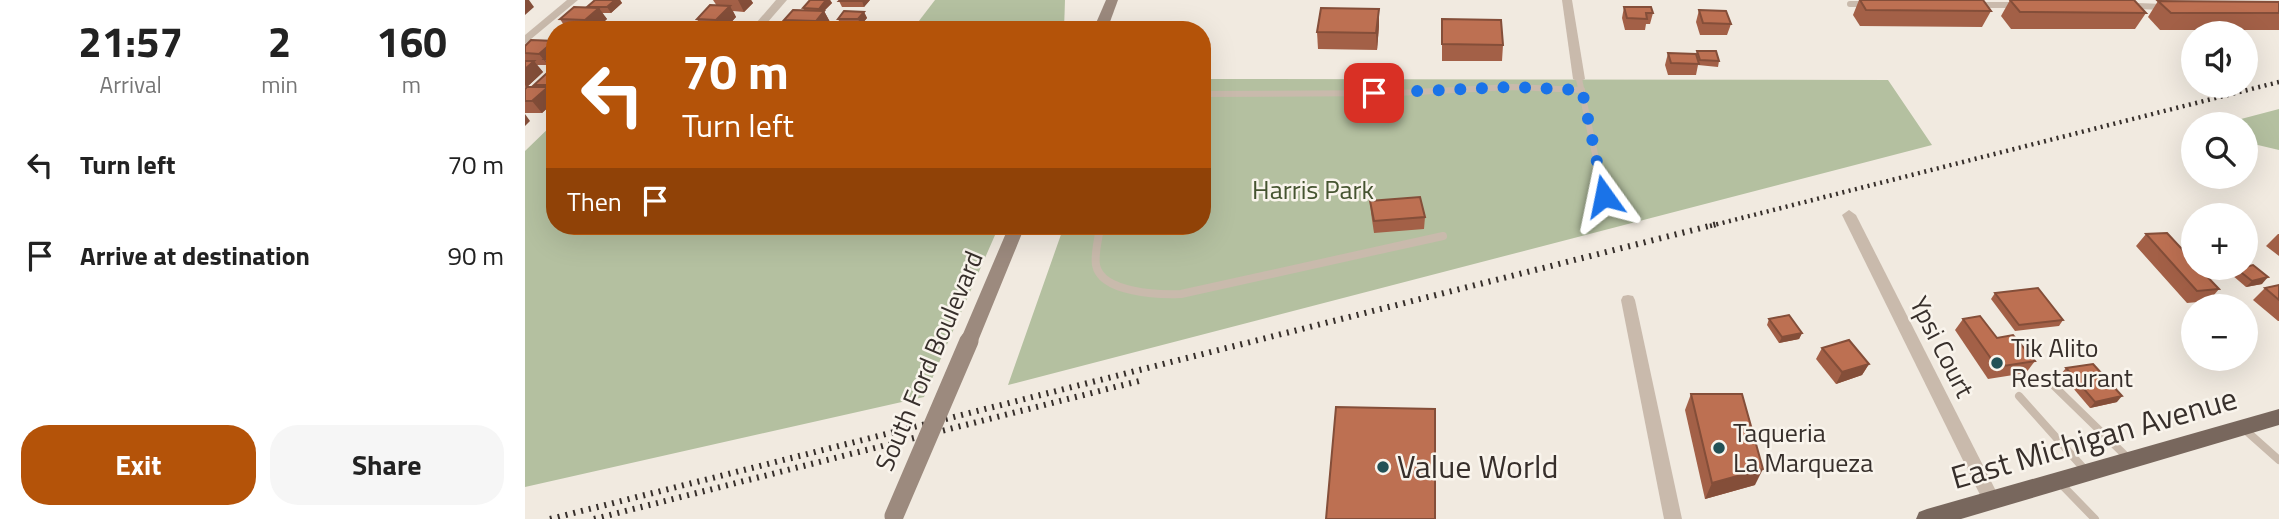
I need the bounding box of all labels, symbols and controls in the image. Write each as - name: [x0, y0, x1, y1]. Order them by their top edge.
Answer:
- text: 21:57: [78, 9, 183, 73]
- text: 2: [268, 9, 291, 73]
- text: 160: [376, 9, 447, 73]
- map controls: [2181, 21, 2258, 371]
- button: sound: [2181, 21, 2258, 98]
- text: 70 m: [682, 33, 789, 108]
- icon: left: [567, 49, 658, 140]
- pin: [1344, 63, 1404, 123]
- text: Arrival: [99, 67, 162, 102]
- text: min: [261, 67, 298, 102]
- text: m: [402, 67, 421, 102]
- icon: arrive: [1355, 74, 1393, 112]
- text: Turn left: [682, 101, 794, 149]
- button: search: [2181, 112, 2258, 189]
- text: Turn left: [80, 145, 175, 184]
- text: 70 m: [447, 145, 504, 184]
- icon: left: [21, 146, 59, 184]
- position arrow: [1567, 159, 1641, 233]
- park label: Harris Park: [1252, 170, 1374, 209]
- text: Then: [567, 182, 622, 221]
- icon: arrive: [636, 182, 674, 220]
- button: +: [2181, 203, 2258, 280]
- text: Arrive at destination: [80, 236, 310, 275]
- text: 90 m: [447, 236, 504, 275]
- icon: arrive: [21, 237, 59, 275]
- street label: South Ford Boulevard: [865, 245, 993, 477]
- street label: Ypsi Court: [1900, 289, 1985, 404]
- button: −: [2181, 294, 2258, 371]
- place label: Tik Alito Restaurant: [2011, 328, 2133, 397]
- marker: Tik Alito Restaurant: [1989, 355, 2005, 371]
- street label: East Michigan Avenue: [1945, 373, 2242, 501]
- place label: Taqueria La Marqueza: [1733, 413, 1873, 482]
- button: Exit: [21, 425, 256, 505]
- button: Share: [270, 425, 504, 505]
- marker: Taqueria La Marqueza: [1711, 440, 1727, 456]
- place label: Value World: [1397, 442, 1558, 490]
- marker: Value World: [1375, 459, 1391, 475]

